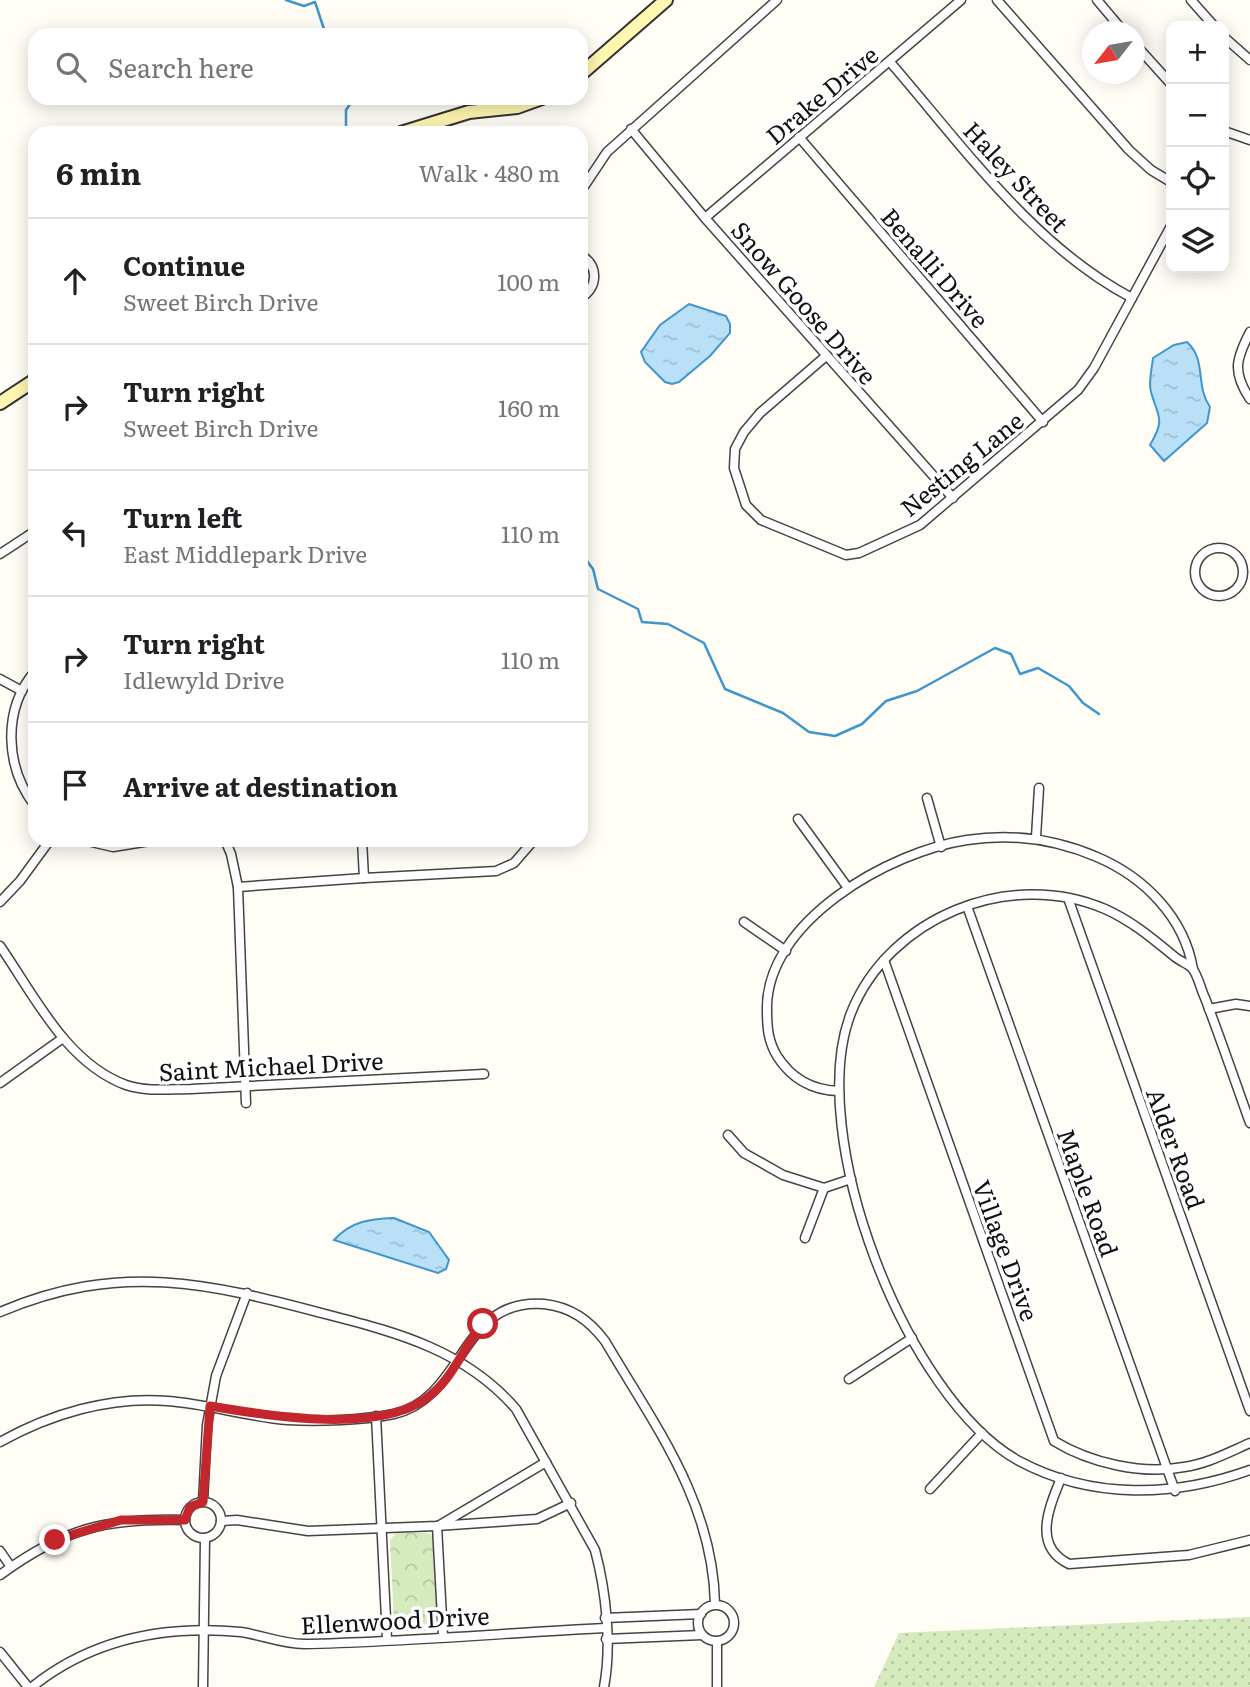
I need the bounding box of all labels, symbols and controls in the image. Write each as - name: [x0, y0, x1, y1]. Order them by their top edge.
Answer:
- north arrow: [1082, 21, 1145, 84]
- map controls: [1166, 21, 1229, 273]
- button: +: [1166, 21, 1229, 84]
- search box: [28, 28, 588, 105]
- street label: Drake Drive: [757, 36, 885, 152]
- text: Search here: [108, 47, 254, 86]
- icon: search: [52, 48, 90, 86]
- button: −: [1166, 84, 1229, 147]
- street label: Haley Street: [956, 113, 1078, 239]
- button: locate: [1166, 147, 1229, 210]
- text: 6 min: [56, 150, 141, 194]
- text: Walk · 480 m: [419, 155, 560, 189]
- street label: Benalli Drive: [874, 199, 998, 335]
- button: layers: [1166, 210, 1229, 273]
- street label: Snow Goose Drive: [724, 213, 886, 391]
- text: Continue: [123, 245, 245, 284]
- icon: ahead: [56, 262, 94, 300]
- text: 100 m: [497, 264, 560, 298]
- text: Sweet Birch Drive: [123, 284, 318, 318]
- text: Turn right: [123, 371, 265, 410]
- icon: right: [56, 388, 94, 426]
- text: 160 m: [498, 390, 560, 424]
- street label: Nesting Lane: [892, 402, 1030, 524]
- text: Sweet Birch Drive: [123, 410, 318, 444]
- text: Turn left: [123, 497, 242, 536]
- icon: left: [56, 514, 94, 552]
- text: 110 m: [501, 516, 560, 550]
- text: East Middlepark Drive: [123, 536, 367, 570]
- text: Turn right: [123, 623, 265, 662]
- icon: right: [56, 640, 94, 678]
- text: 110 m: [501, 642, 560, 676]
- text: Idlewyld Drive: [123, 662, 284, 696]
- icon: arrive: [56, 766, 94, 804]
- text: Arrive at destination: [123, 766, 398, 805]
- street label: Saint Michael Drive: [158, 1042, 384, 1088]
- street label: Alder Road: [1139, 1083, 1215, 1214]
- street label: Maple Road: [1050, 1123, 1128, 1261]
- street label: Village Drive: [965, 1175, 1049, 1325]
- route start: [467, 1308, 498, 1339]
- route end: [39, 1524, 70, 1555]
- street label: Ellenwood Drive: [300, 1597, 490, 1641]

